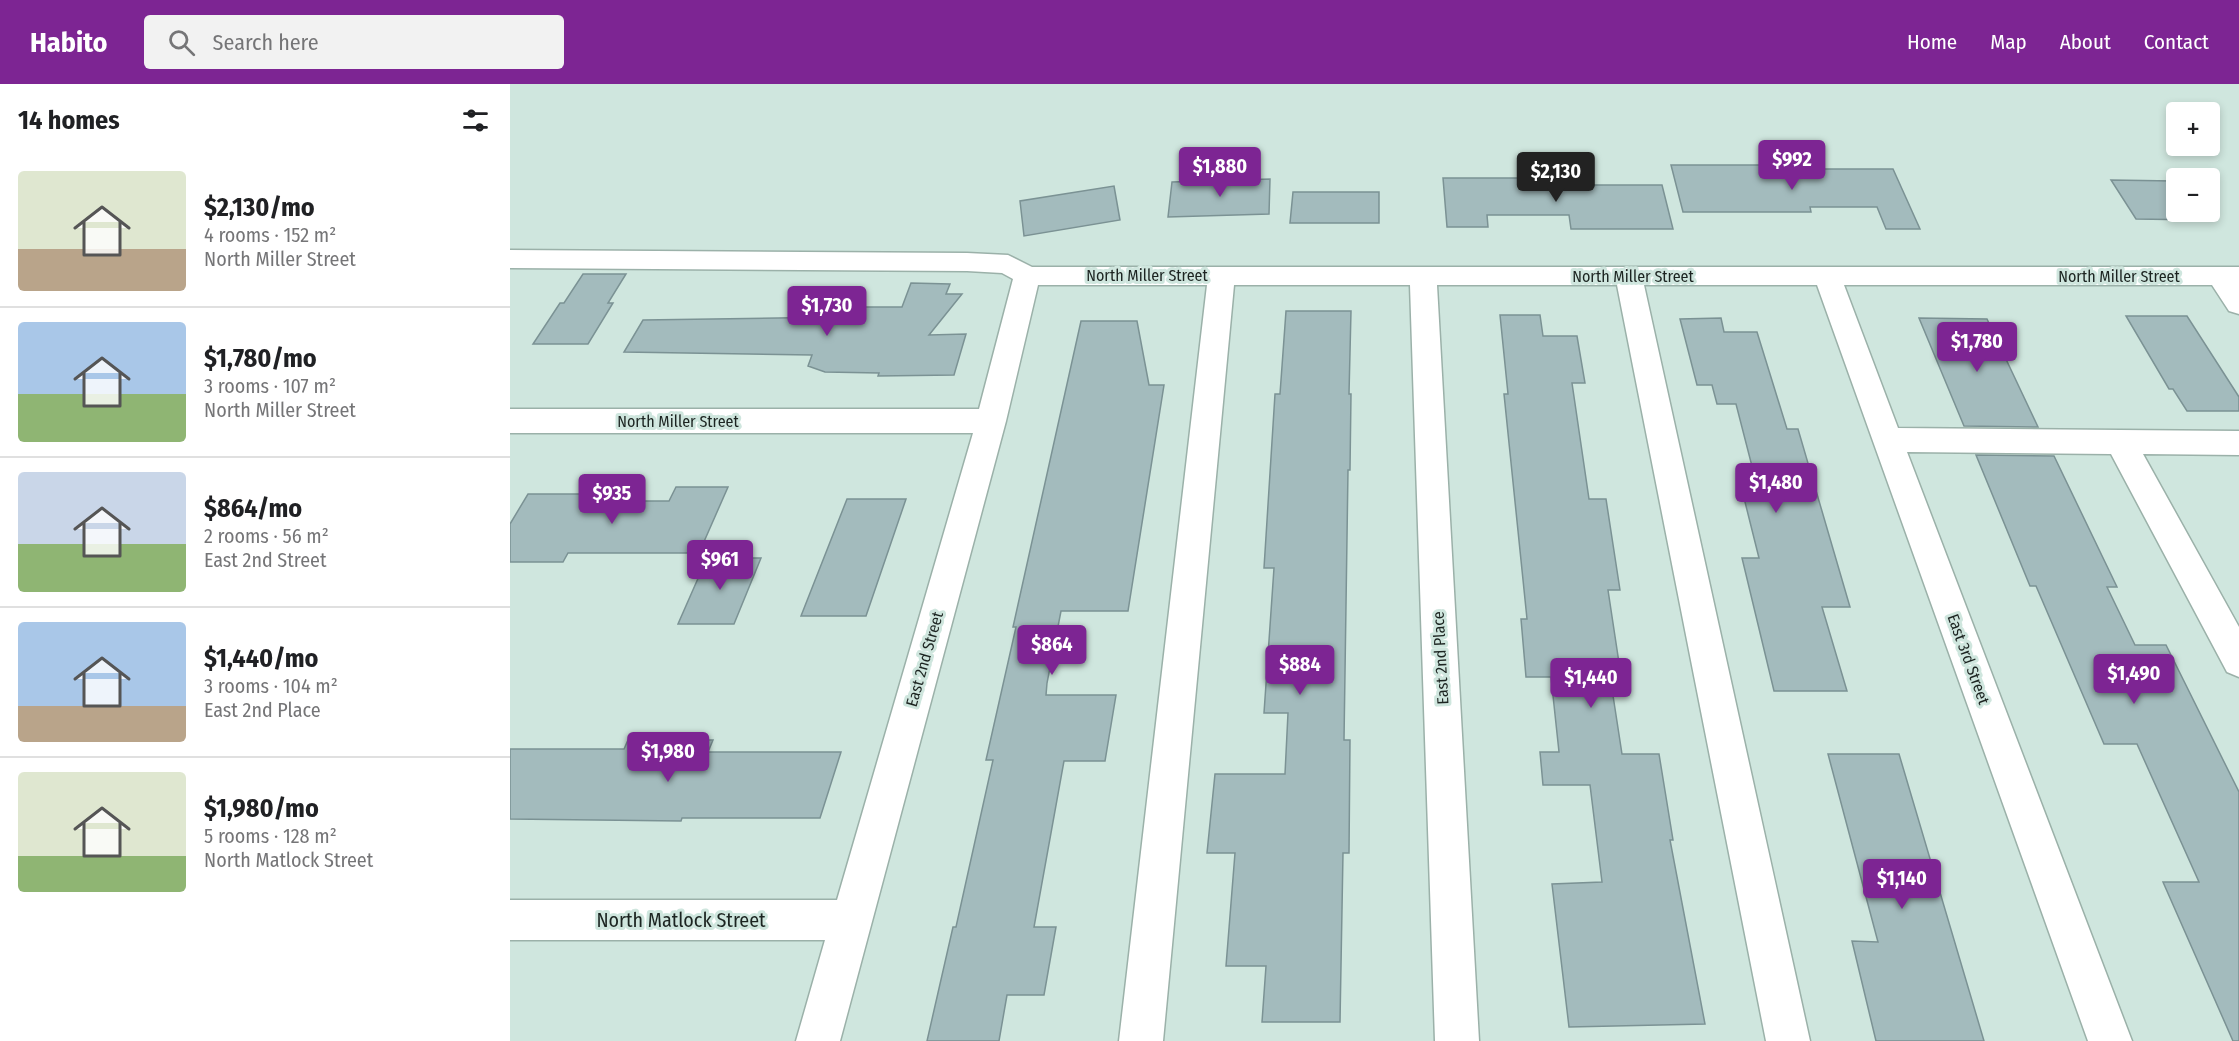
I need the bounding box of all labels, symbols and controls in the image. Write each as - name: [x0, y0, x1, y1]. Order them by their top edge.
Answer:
- search box: [144, 15, 564, 69]
- text: Habito: [30, 26, 108, 59]
- icon: search: [165, 26, 198, 59]
- text: Search here: [213, 29, 319, 56]
- text: Home: [1907, 29, 1957, 55]
- text: Map: [1990, 29, 2027, 55]
- text: About: [2060, 29, 2111, 55]
- text: Contact: [2144, 29, 2209, 55]
- map controls: [2166, 102, 2220, 222]
- button: +: [2166, 102, 2220, 156]
- icon: filters: [459, 104, 492, 137]
- text: 14 homes: [18, 105, 120, 136]
- pin: $992: [1756, 140, 1828, 191]
- pin: $1,880: [1171, 147, 1269, 198]
- text: $992: [1772, 147, 1812, 171]
- pin: $2,130: [1507, 152, 1605, 203]
- text: $1,880: [1193, 154, 1247, 178]
- text: $2,130: [1531, 159, 1581, 183]
- button: −: [2166, 168, 2220, 222]
- text: $2,130/mo: [204, 192, 315, 223]
- icon: home: [66, 195, 138, 267]
- text: 4 rooms · 152 m²: [204, 223, 336, 247]
- text: North Miller Street: [204, 247, 356, 271]
- street label: North Miller Street: [1086, 266, 1209, 285]
- street label: North Miller Street: [1572, 267, 1695, 286]
- street label: North Miller Street: [2058, 267, 2181, 286]
- pin: $1,730: [778, 286, 876, 337]
- text: $1,730: [801, 293, 853, 317]
- pin: $1,780: [1928, 322, 2026, 373]
- text: $1,780: [1951, 329, 2003, 353]
- text: $1,780/mo: [204, 343, 317, 374]
- icon: home: [66, 346, 138, 418]
- text: 3 rooms · 107 m²: [204, 374, 336, 398]
- text: North Miller Street: [204, 398, 356, 422]
- street label: North Miller Street: [617, 412, 740, 431]
- pin: $1,480: [1727, 463, 1825, 514]
- text: $1,480: [1749, 470, 1803, 494]
- pin: $935: [576, 474, 648, 525]
- text: $935: [593, 481, 631, 505]
- text: $864/mo: [204, 493, 302, 524]
- icon: home: [66, 496, 138, 568]
- text: 2 rooms · 56 m²: [204, 524, 329, 548]
- pin: $961: [684, 540, 756, 591]
- text: $961: [701, 547, 739, 571]
- text: East 2nd Street: [204, 548, 327, 572]
- street label: East 2nd Street: [902, 609, 947, 709]
- street label: East 2nd Place: [1429, 611, 1452, 705]
- street label: East 3rd Street: [1943, 611, 1994, 708]
- pin: $864: [1016, 625, 1088, 676]
- text: $864: [1031, 632, 1073, 656]
- text: $1,440/mo: [204, 643, 318, 674]
- pin: $884: [1264, 645, 1336, 696]
- icon: home: [66, 646, 138, 718]
- text: $884: [1279, 652, 1321, 676]
- pin: $1,490: [2085, 654, 2183, 705]
- pin: $1,440: [1542, 658, 1640, 709]
- text: $1,490: [2108, 661, 2160, 685]
- text: $1,440: [1564, 665, 1618, 689]
- text: 3 rooms · 104 m²: [204, 674, 338, 698]
- text: East 2nd Place: [204, 698, 321, 722]
- pin: $1,980: [619, 732, 717, 783]
- text: $1,980: [641, 739, 695, 763]
- text: $1,980/mo: [204, 793, 319, 824]
- icon: home: [66, 796, 138, 868]
- text: 5 rooms · 128 m²: [204, 824, 337, 848]
- text: North Matlock Street: [204, 848, 373, 872]
- pin: $1,140: [1853, 859, 1951, 910]
- text: $1,140: [1877, 866, 1927, 890]
- street label: North Matlock Street: [596, 908, 766, 932]

